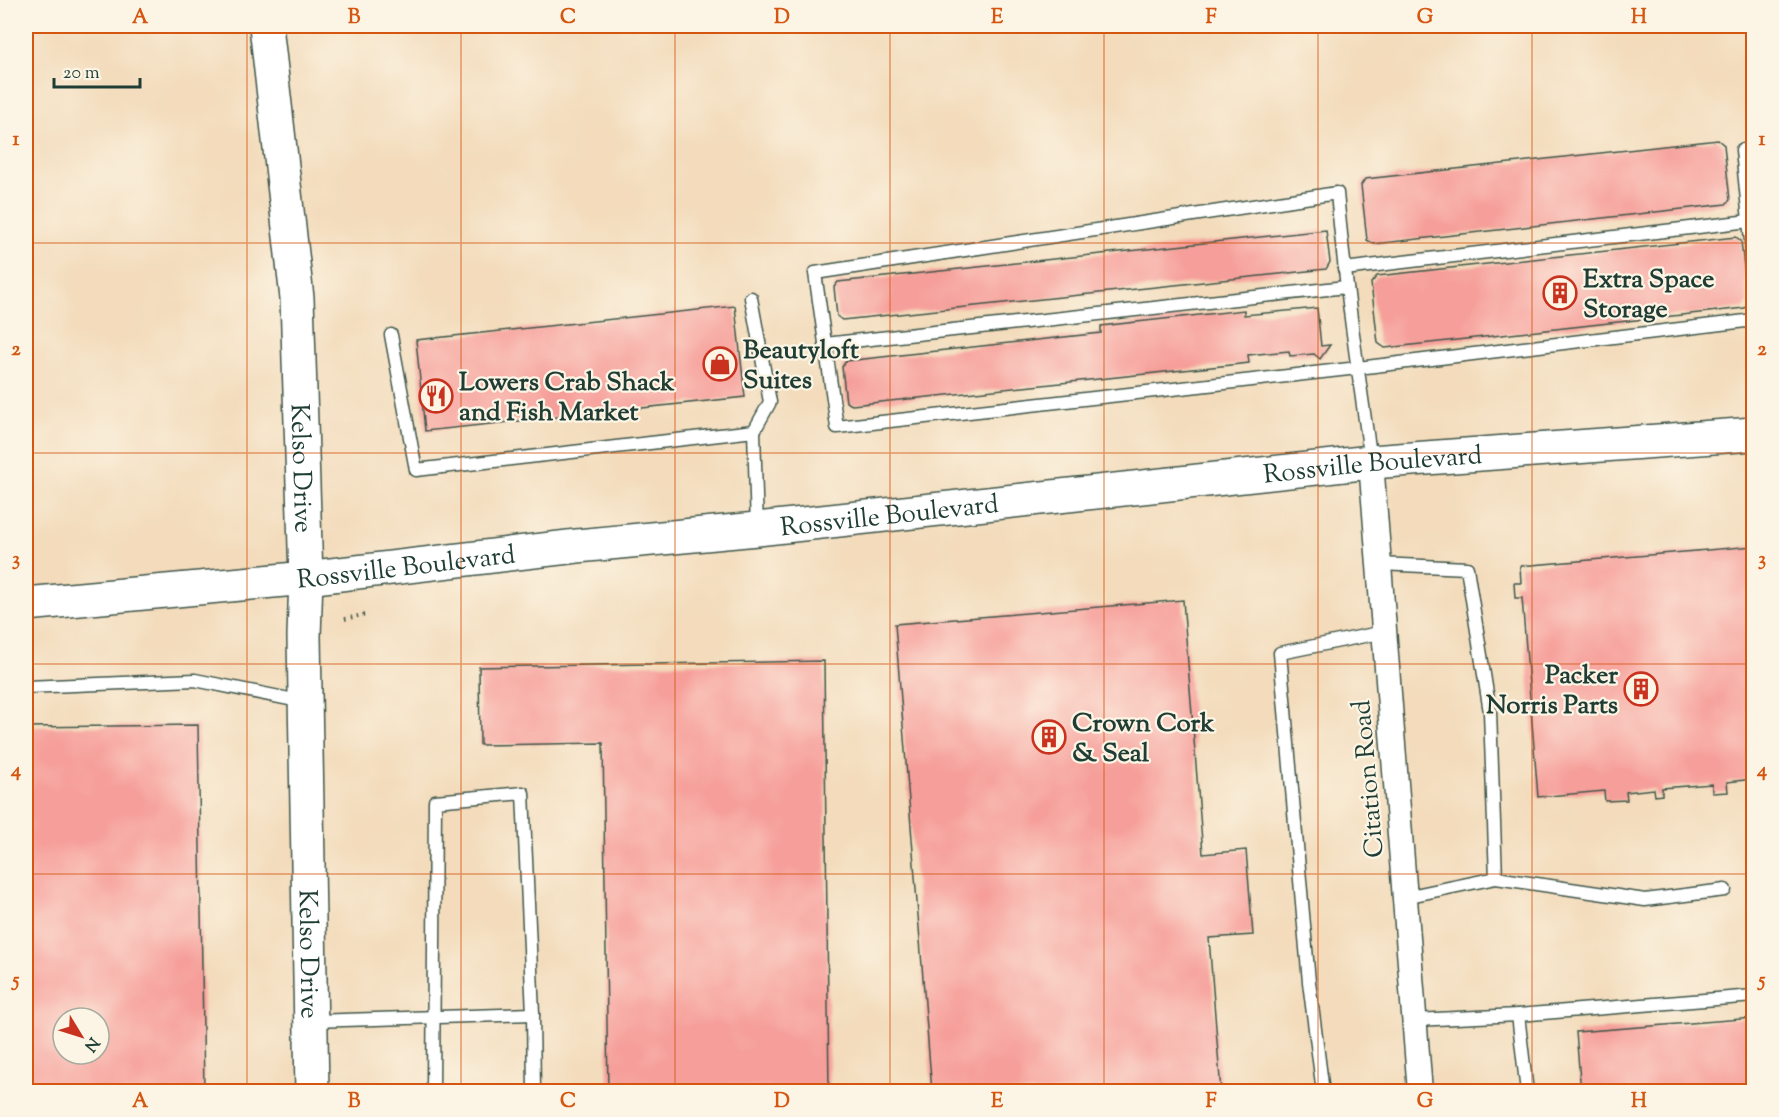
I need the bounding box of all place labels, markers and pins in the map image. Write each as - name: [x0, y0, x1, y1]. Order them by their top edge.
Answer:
- place label: Extra Space Storage: [1583, 262, 1714, 329]
- building icon: Extra Space Storage: [1542, 275, 1578, 311]
- place label: Beautyloft Suites: [743, 333, 859, 400]
- shop icon: Beautyloft Suites: [702, 346, 738, 382]
- place label: Lowers Crab Shack and Fish Market: [459, 365, 675, 432]
- restaurant icon: Lowers Crab Shack and Fish Market: [418, 378, 454, 414]
- place label: Packer Norris Parts: [1486, 658, 1618, 725]
- building icon: Packer Norris Parts: [1623, 671, 1659, 707]
- place label: Crown Cork & Seal: [1072, 706, 1215, 773]
- building icon: Crown Cork & Seal: [1031, 719, 1067, 755]

